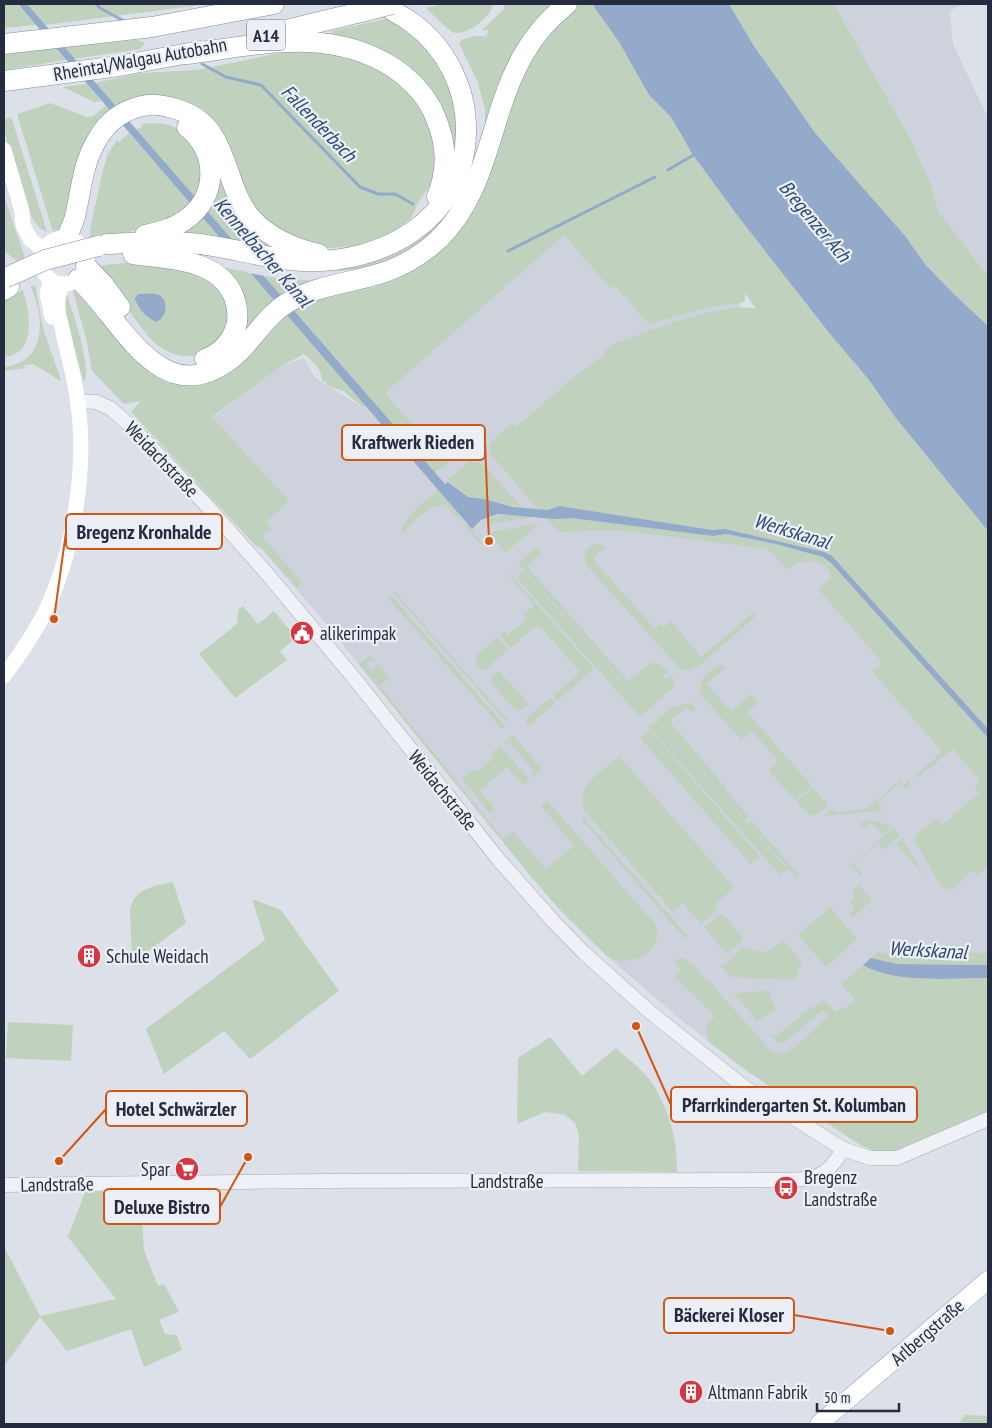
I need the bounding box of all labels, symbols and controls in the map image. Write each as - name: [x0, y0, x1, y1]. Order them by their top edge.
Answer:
- road number: A14: [247, 20, 285, 50]
- street label: Rheintal/Walgau Autobahn: [52, 32, 228, 86]
- water label: Fallenderbach: [276, 79, 363, 168]
- water label: Bregenzer Ach: [773, 175, 857, 268]
- water label: Kennelbacher Kanal: [208, 192, 319, 314]
- street label: Weidachstraße: [120, 416, 204, 502]
- callout: Kraftwerk Rieden: [342, 425, 485, 460]
- text: Kraftwerk Rieden: [352, 429, 474, 455]
- water label: Werkskanal: [751, 507, 835, 556]
- callout: Bregenz Kronhalde: [66, 514, 222, 549]
- text: Bregenz Kronhalde: [76, 519, 212, 545]
- public building icon: alikerimpak: [289, 620, 315, 646]
- place label: alikerimpak: [320, 621, 397, 645]
- street label: Weidachstraße: [403, 745, 483, 835]
- water label: Werkskanal: [888, 935, 970, 965]
- building icon: Schule Weidach: [76, 943, 102, 969]
- place label: Schule Weidach: [106, 944, 209, 968]
- callout: Pfarrkindergarten St. Kolumban: [671, 1087, 917, 1122]
- callout: Hotel Schwärzler: [106, 1091, 247, 1126]
- text: Pfarrkindergarten St. Kolumban: [682, 1092, 906, 1118]
- text: Hotel Schwärzler: [116, 1096, 236, 1122]
- supermarket icon: Spar: [174, 1156, 200, 1182]
- place label: Spar: [141, 1157, 171, 1181]
- place label: Bregenz Landstraße: [804, 1165, 878, 1211]
- street label: Landstraße: [470, 1169, 544, 1193]
- street label: Landstraße: [20, 1171, 94, 1197]
- bus stop icon: Bregenz Landstraße: [773, 1175, 799, 1201]
- callout: Deluxe Bistro: [104, 1189, 220, 1224]
- text: Deluxe Bistro: [114, 1194, 210, 1220]
- street label: Arlbergstraße: [885, 1293, 969, 1370]
- callout: Bäckerei Kloser: [664, 1298, 794, 1333]
- text: Bäckerei Kloser: [674, 1302, 784, 1328]
- building icon: Altmann Fabrik: [678, 1379, 704, 1405]
- place label: Altmann Fabrik: [708, 1380, 808, 1404]
- scale bar: [817, 1380, 900, 1412]
- text: 50 m: [824, 1388, 850, 1407]

